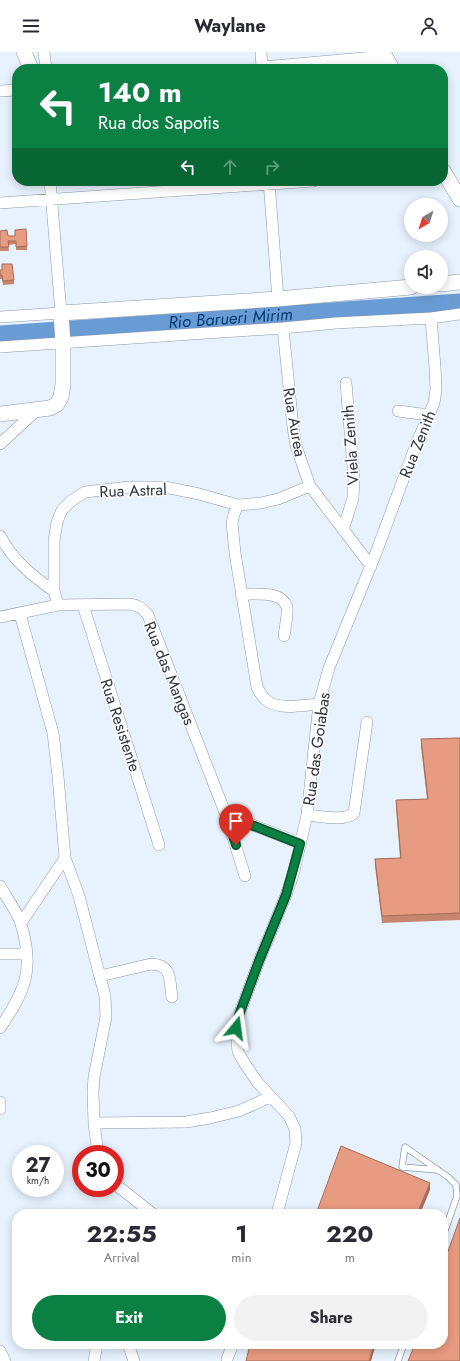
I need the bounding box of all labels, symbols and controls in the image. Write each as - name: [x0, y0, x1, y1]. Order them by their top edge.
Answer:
- text: Waylane: [194, 13, 266, 39]
- icon: menu: [20, 15, 42, 37]
- icon: person: [418, 15, 440, 37]
- text: 140 m: [98, 72, 182, 113]
- icon: left: [32, 80, 84, 132]
- text: Rua dos Sapotis: [98, 110, 219, 136]
- icon: left: [177, 156, 199, 178]
- icon: ahead: [219, 156, 241, 178]
- icon: right: [261, 156, 283, 178]
- north arrow: [404, 198, 448, 242]
- map controls: [404, 198, 448, 294]
- button: sound: [404, 250, 448, 294]
- water label: Rio Barueri Mirim: [167, 302, 294, 334]
- street label: Rua Aurea: [277, 386, 312, 458]
- street label: Viela Zenith: [336, 404, 365, 486]
- street label: Rua Zenith: [393, 407, 441, 481]
- street label: Rua Astral: [99, 478, 167, 503]
- street label: Rua das Mangas: [138, 618, 201, 729]
- street label: Rua Resistente: [95, 676, 146, 775]
- street label: Rua das Goiabas: [297, 691, 336, 807]
- pin: [219, 804, 253, 845]
- icon: arrive: [225, 810, 247, 832]
- position arrow: [215, 1007, 257, 1049]
- speed limit sign: 30: [72, 1145, 124, 1197]
- text: 27: [25, 1151, 51, 1180]
- text: km/h: [27, 1173, 49, 1188]
- text: 22:55: [87, 1216, 157, 1251]
- text: 1: [235, 1216, 248, 1251]
- text: 220: [326, 1216, 373, 1251]
- text: Arrival: [104, 1248, 140, 1267]
- text: min: [231, 1248, 252, 1267]
- text: m: [345, 1248, 355, 1267]
- button: Exit: [32, 1295, 226, 1341]
- button: Share: [234, 1295, 428, 1341]

